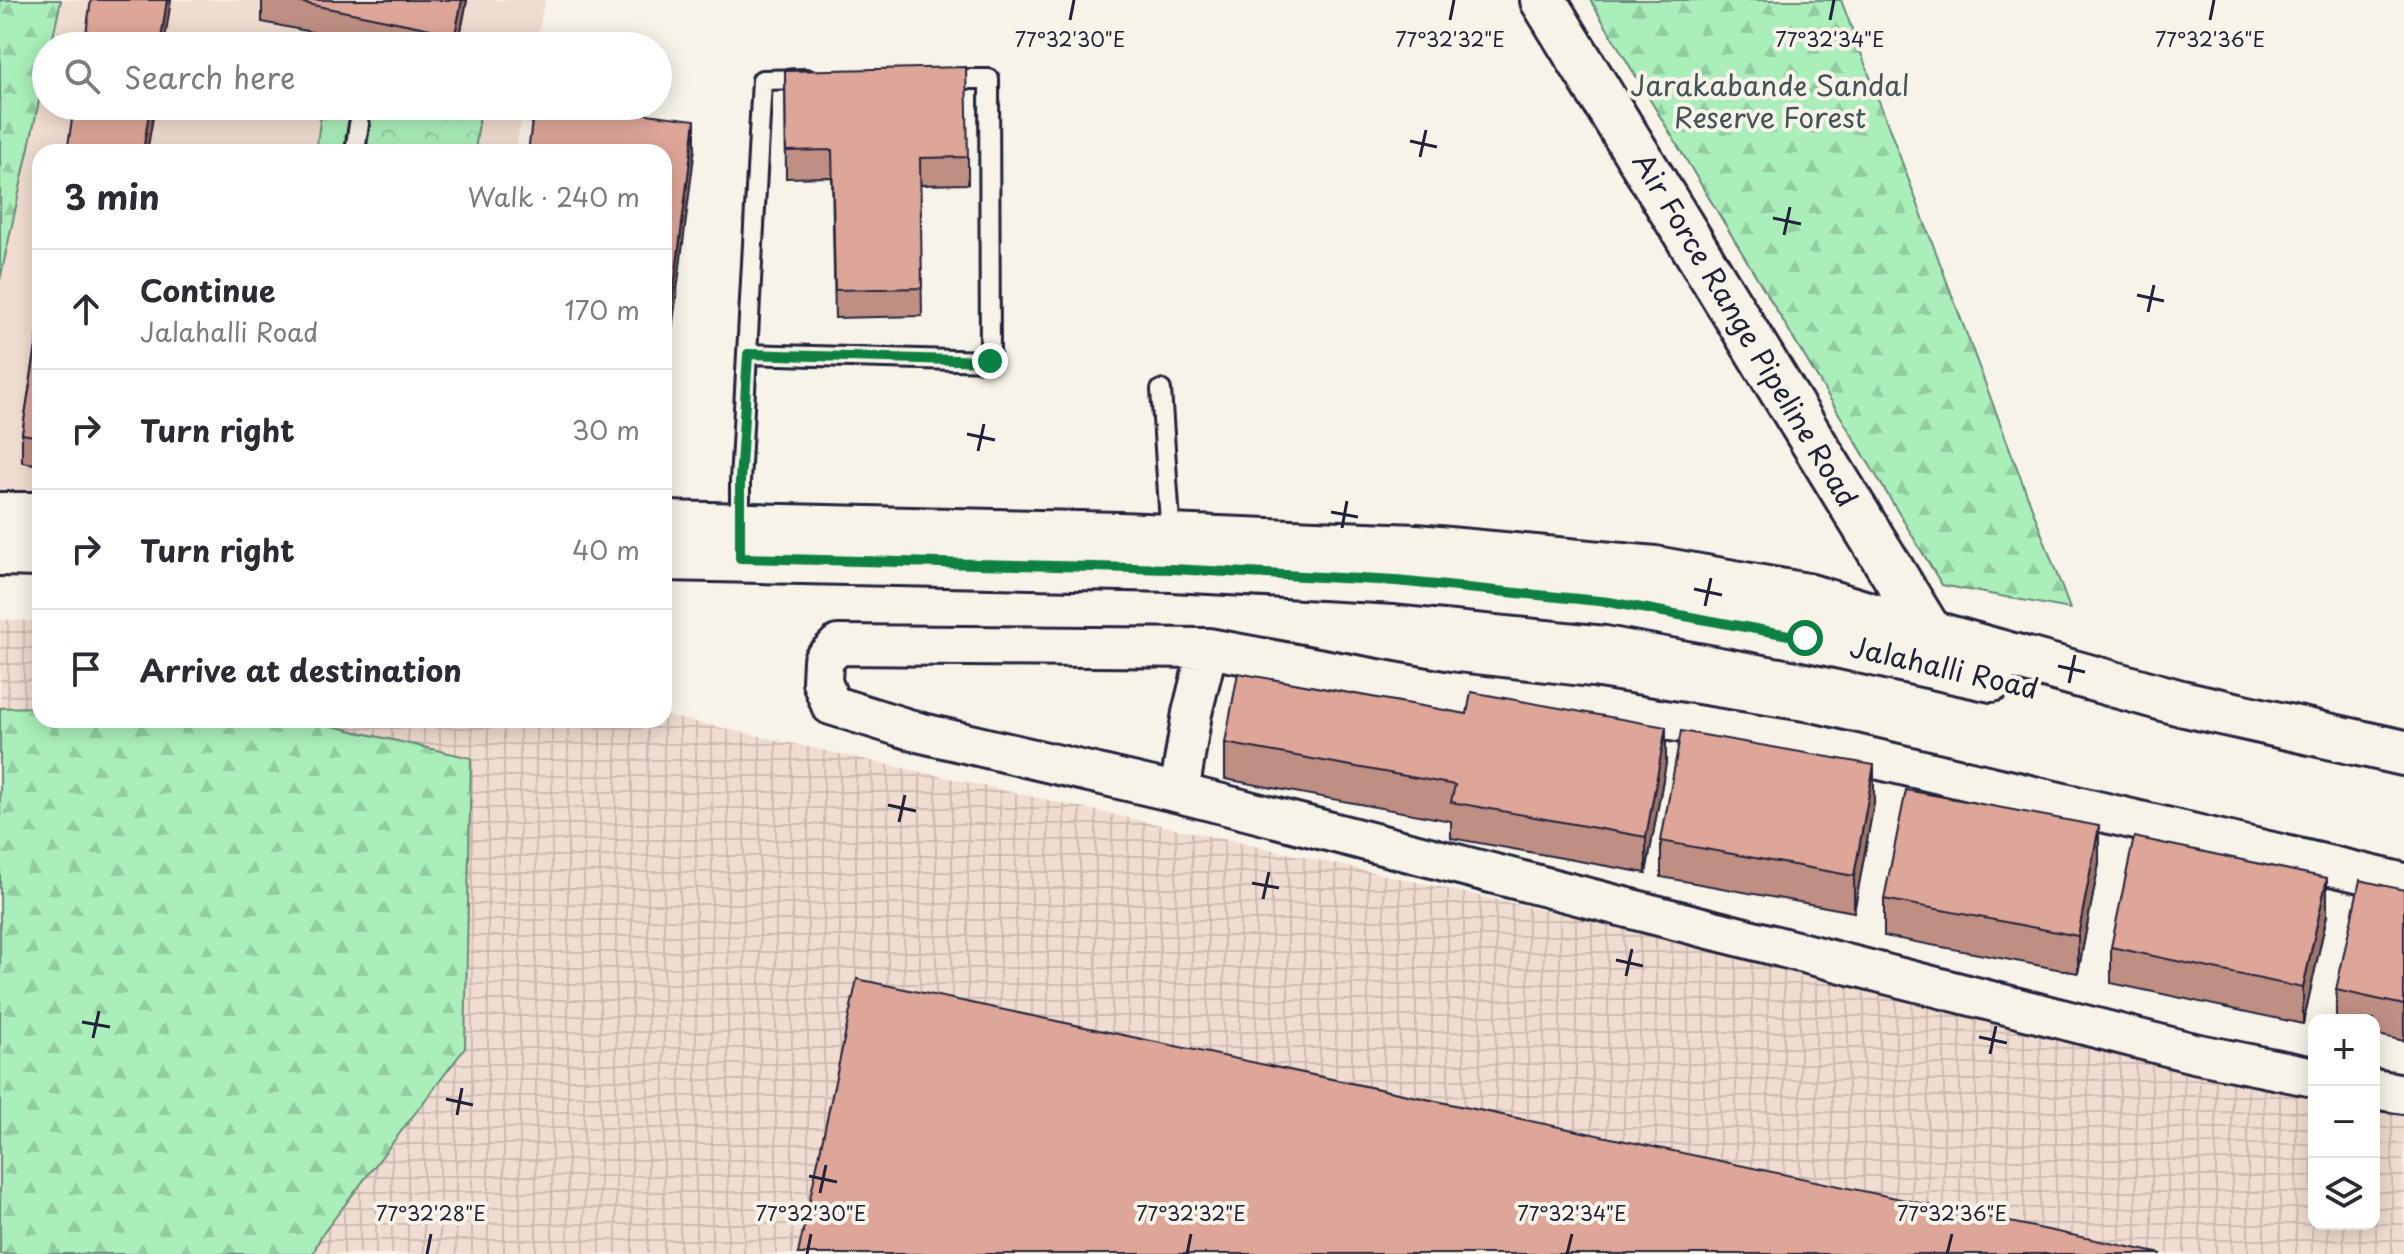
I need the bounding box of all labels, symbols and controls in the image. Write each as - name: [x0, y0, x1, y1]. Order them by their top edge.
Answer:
- text: 77°32'30"E: [1015, 24, 1125, 54]
- text: 77°32'32"E: [1395, 24, 1505, 54]
- text: 77°32'34"E: [1775, 24, 1885, 54]
- text: 77°32'36"E: [2155, 24, 2265, 54]
- search box: [32, 32, 672, 120]
- icon: search: [60, 54, 104, 98]
- text: Search here: [124, 54, 296, 99]
- park label: Jarakabande Sandal Reserve Forest: [1630, 63, 1910, 138]
- street label: Air Force Range Pipeline Road: [1623, 144, 1870, 515]
- text: 3 min: [64, 170, 160, 222]
- text: Walk · 240 m: [468, 177, 640, 216]
- text: Continue: [140, 267, 275, 312]
- icon: ahead: [64, 287, 108, 331]
- text: 170 m: [565, 290, 640, 329]
- text: Jalahalli Road: [140, 312, 318, 351]
- route end: [972, 343, 1008, 379]
- icon: right: [64, 407, 108, 451]
- text: Turn right: [140, 407, 295, 452]
- text: 30 m: [572, 410, 640, 449]
- icon: right: [64, 527, 108, 571]
- text: Turn right: [140, 527, 295, 572]
- text: 40 m: [572, 530, 640, 569]
- route start: [1787, 620, 1823, 656]
- street label: Jalahalli Road: [1846, 624, 2043, 709]
- icon: arrive: [64, 647, 108, 691]
- text: Arrive at destination: [140, 647, 462, 692]
- map controls: [2308, 1014, 2380, 1230]
- button: +: [2308, 1014, 2380, 1086]
- button: −: [2308, 1086, 2380, 1158]
- button: layers: [2308, 1158, 2380, 1230]
- text: 77°32'28"E: [376, 1198, 486, 1228]
- text: 77°32'30"E: [756, 1198, 866, 1228]
- text: 77°32'32"E: [1136, 1198, 1246, 1228]
- text: 77°32'34"E: [1517, 1198, 1627, 1228]
- text: 77°32'36"E: [1897, 1198, 2007, 1228]

